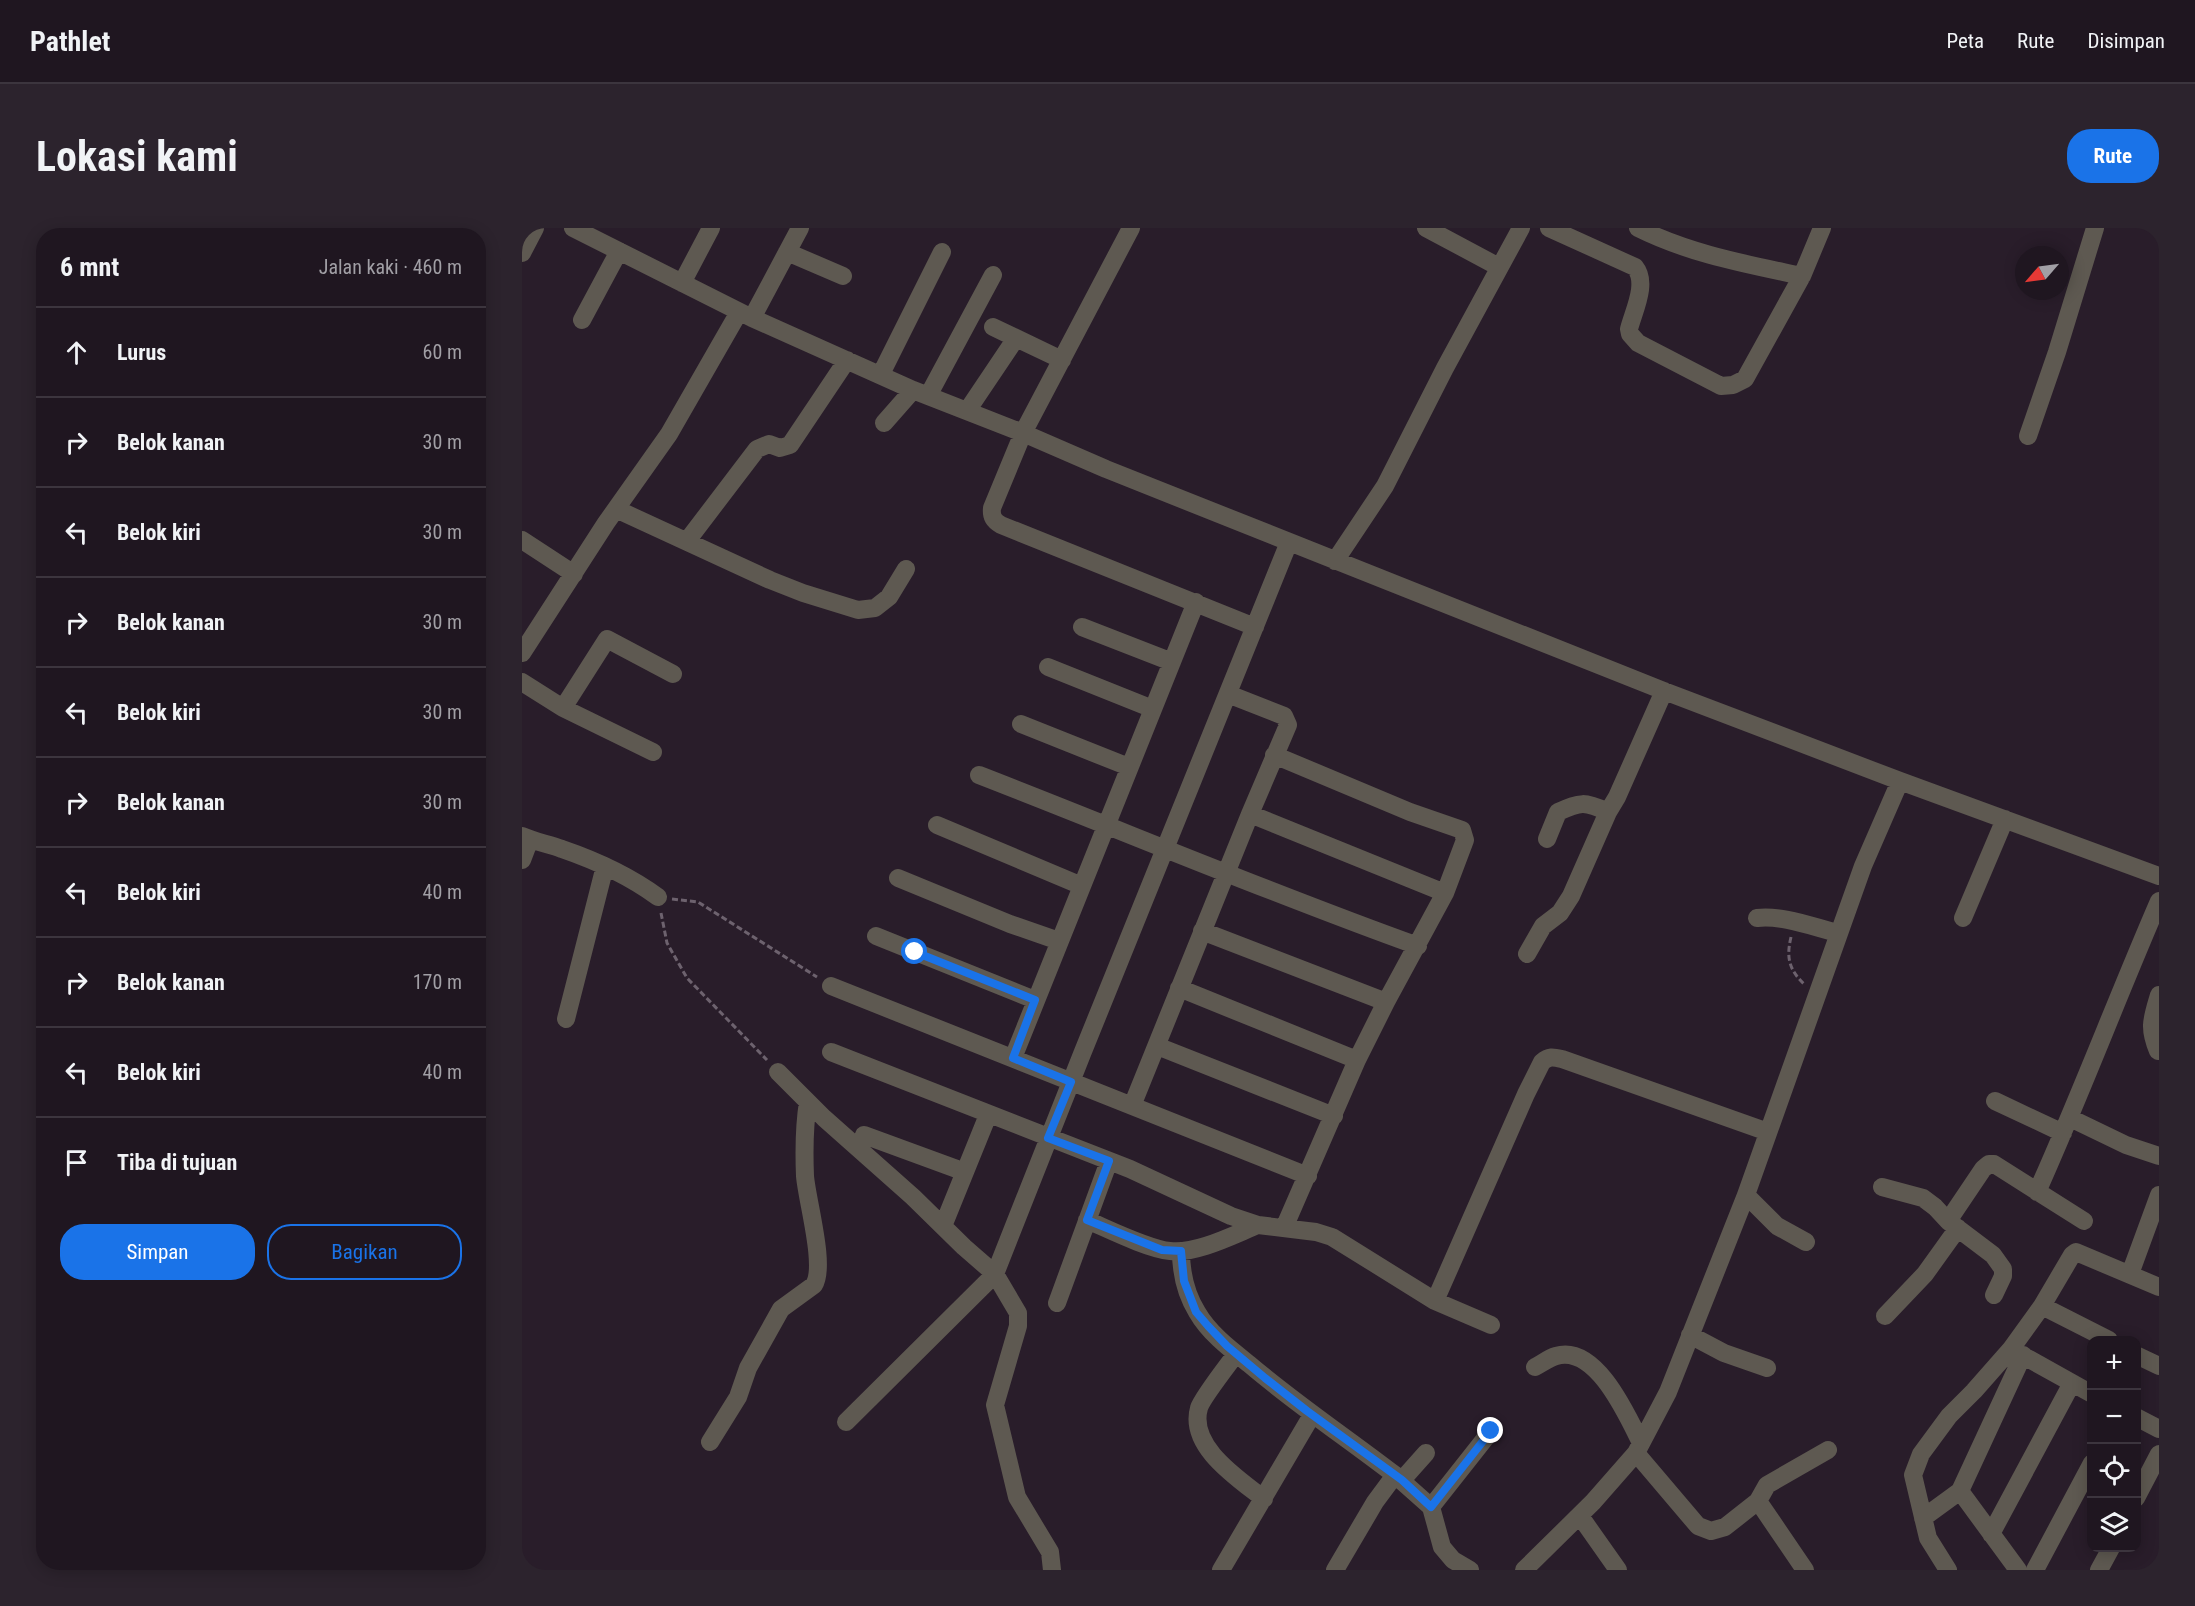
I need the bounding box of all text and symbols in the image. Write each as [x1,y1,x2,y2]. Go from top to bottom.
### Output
text: Pathlet [30,25,110,58]
text: Peta [1946,29,1984,53]
text: Rute [2017,29,2054,53]
text: Disimpan [2087,29,2165,53]
button: Rute [2067,129,2159,183]
text: Lokasi kami [36,132,238,181]
north arrow [2015,246,2069,300]
text: 6 mnt [60,252,119,282]
text: Jalan kaki · 460 m [319,255,462,279]
icon: ahead [60,336,93,369]
text: Lurus [117,340,166,365]
text: 60 m [423,340,462,364]
icon: right [60,426,93,459]
text: Belok kanan [117,430,225,455]
text: 30 m [423,430,462,454]
icon: left [60,516,93,549]
text: Belok kiri [117,520,201,545]
text: 30 m [423,520,462,544]
icon: right [60,606,93,639]
text: Belok kanan [117,610,225,635]
text: 30 m [423,610,462,634]
icon: left [60,696,93,729]
text: Belok kiri [117,700,201,725]
text: 30 m [423,700,462,724]
icon: right [60,786,93,819]
text: Belok kanan [117,790,225,815]
text: 30 m [423,790,462,814]
icon: left [60,876,93,909]
text: Belok kiri [117,880,201,905]
text: 40 m [423,880,462,904]
route start [901,938,927,964]
icon: right [60,966,93,999]
text: Belok kanan [117,970,225,995]
text: 170 m [413,970,462,994]
icon: left [60,1056,93,1089]
text: Belok kiri [117,1060,201,1085]
text: 40 m [423,1060,462,1084]
icon: arrive [60,1146,93,1179]
text: Tiba di tujuan [117,1150,237,1175]
button: Simpan [60,1224,255,1280]
button: Bagikan [267,1224,462,1280]
map controls [2087,1336,2141,1552]
button: + [2087,1336,2141,1390]
button: − [2087,1390,2141,1444]
route end [1477,1417,1503,1443]
button: locate [2087,1444,2141,1498]
button: layers [2087,1498,2141,1552]

